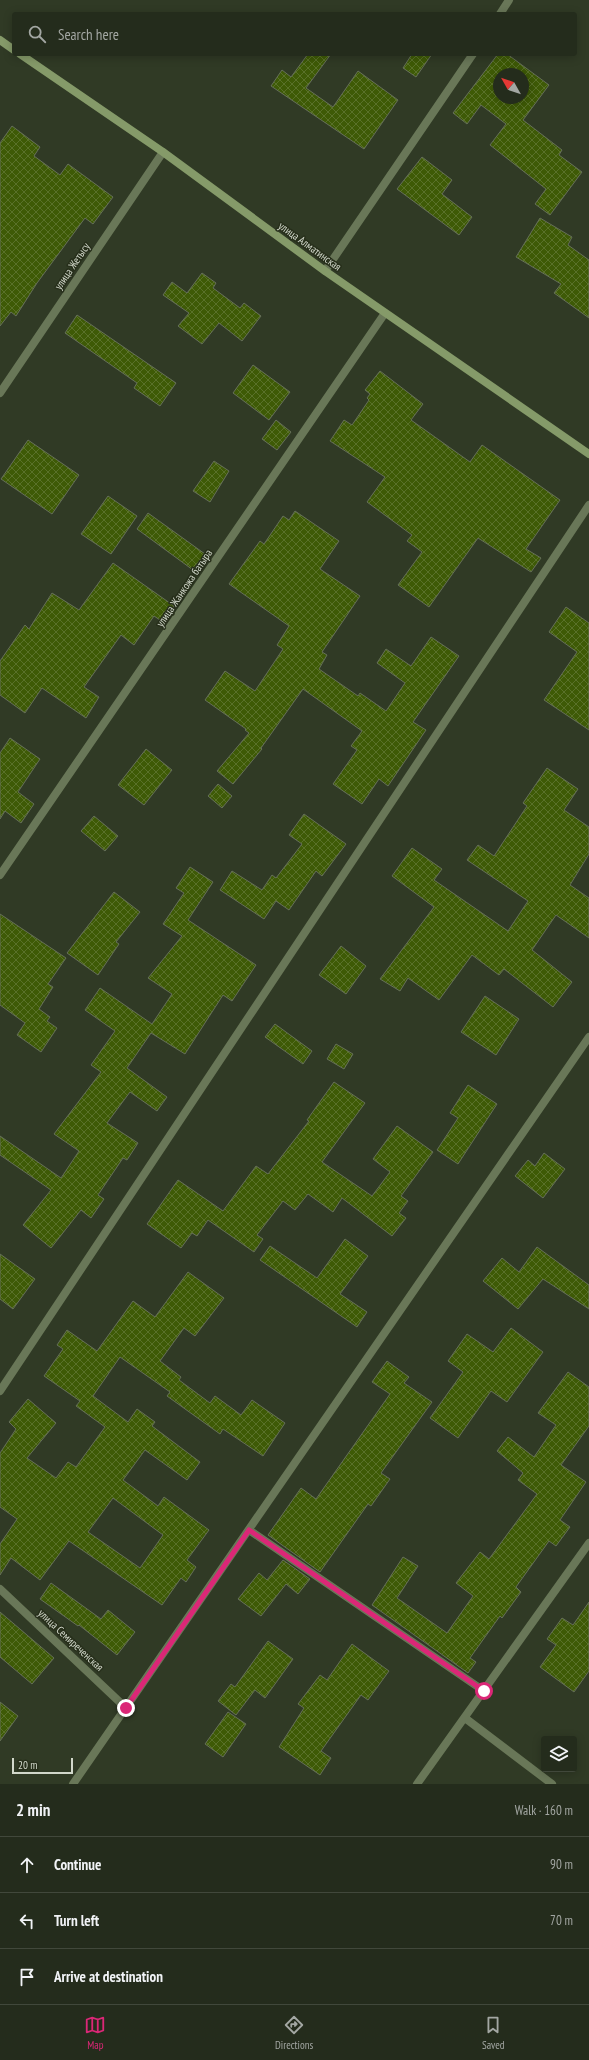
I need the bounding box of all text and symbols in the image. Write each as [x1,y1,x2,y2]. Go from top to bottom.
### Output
search box [12,12,577,56]
icon: search [26,23,48,45]
text: Search here [58,25,119,44]
north arrow [493,68,529,104]
street label: улица Алматинская [276,219,344,273]
street label: улица Жетысу [51,239,93,292]
street label: улица Жанкожа батыра [153,547,215,629]
street label: улица Семиреченская [35,1606,107,1674]
route start [475,1682,493,1700]
route end [117,1699,135,1717]
map controls [541,1736,577,1772]
button: layers [541,1736,577,1772]
scale bar [12,1756,73,1775]
text: 20 m [18,1758,37,1772]
text: 2 min [16,1799,50,1821]
text: Walk · 160 m [515,1802,573,1819]
icon: ahead [16,1854,38,1876]
text: Continue [54,1855,101,1874]
text: 90 m [550,1856,573,1873]
icon: left [16,1910,38,1932]
text: Turn left [54,1911,99,1930]
text: 70 m [550,1912,573,1929]
icon: arrive [16,1966,38,1988]
text: Arrive at destination [54,1967,163,1986]
tab: Map [84,2014,106,2052]
tab: Directions [275,2014,313,2052]
tab: Saved [482,2014,505,2052]

